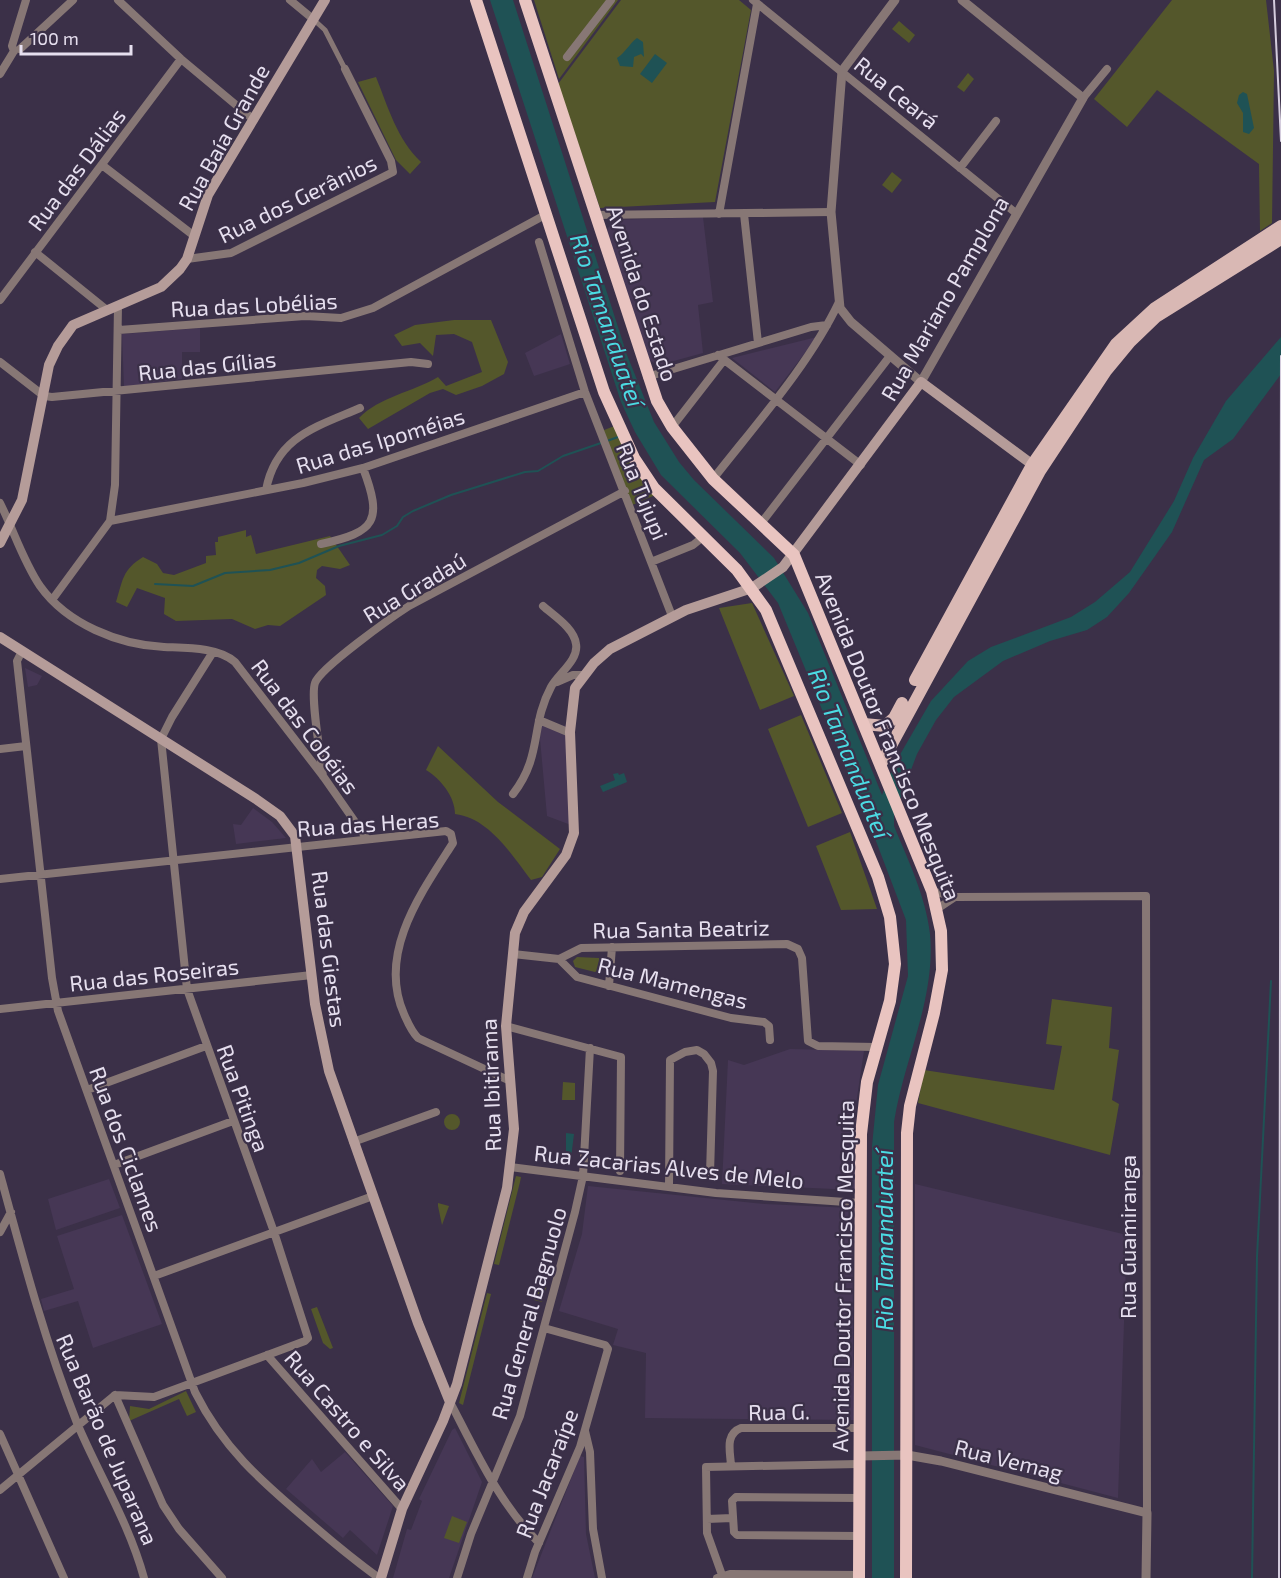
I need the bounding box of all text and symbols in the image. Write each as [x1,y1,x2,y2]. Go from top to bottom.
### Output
scale bar [21,18,130,56]
text: 100 m [30,27,79,49]
street label: Rua Ceará [850,50,944,134]
street label: Rua Baía Grande [172,59,274,215]
street label: Rua das Dálias [22,103,130,235]
street label: Rua dos Gerânios [214,148,380,248]
street label: Rua Mariano Pamplona [875,191,1013,405]
street label: Avenida do Estado [602,202,684,384]
water label: Rio Tamanduateí [565,229,652,413]
street label: Rua das Lobélias [170,287,338,321]
street label: Rua das Gílias [137,345,277,385]
street label: Rua das Ipoméias [293,402,467,478]
street label: Rua Tujupi [611,439,674,544]
street label: Rua Gradaú [358,546,470,628]
street label: Avenida Doutor Francisco Mesquita [811,568,967,904]
street label: Rua das Cobéias [247,653,365,799]
water label: Rio Tamanduateí [803,663,898,845]
street label: Rua das Heras [296,805,440,841]
street label: Rua das Giestas [307,869,353,1029]
street label: Rua Santa Beatriz [592,913,770,943]
street label: Rua Mamengas [595,951,751,1013]
street label: Rua das Roseiras [68,952,240,996]
street label: Rua Ibitirama [475,1018,505,1152]
street label: Rua Pitinga [213,1041,275,1155]
street label: Rua dos Ciclames [85,1063,169,1235]
street label: Avenida Doutor Francisco Mesquita [826,1100,858,1452]
street label: Rua Zacarias Alves de Melo [533,1139,805,1193]
water label: Rio Tamanduateí [869,1147,898,1331]
street label: Rua Guamiranga [1114,1155,1140,1319]
street label: Rua General Bagnuolo [485,1204,571,1422]
street label: Rua Barão de Juparana [52,1330,164,1548]
street label: Rua Castro e Silva [280,1345,416,1495]
street label: Rua G. [748,1397,810,1425]
street label: Rua Jacaraípe [509,1405,583,1541]
street label: Rua Vemag [952,1433,1066,1485]

